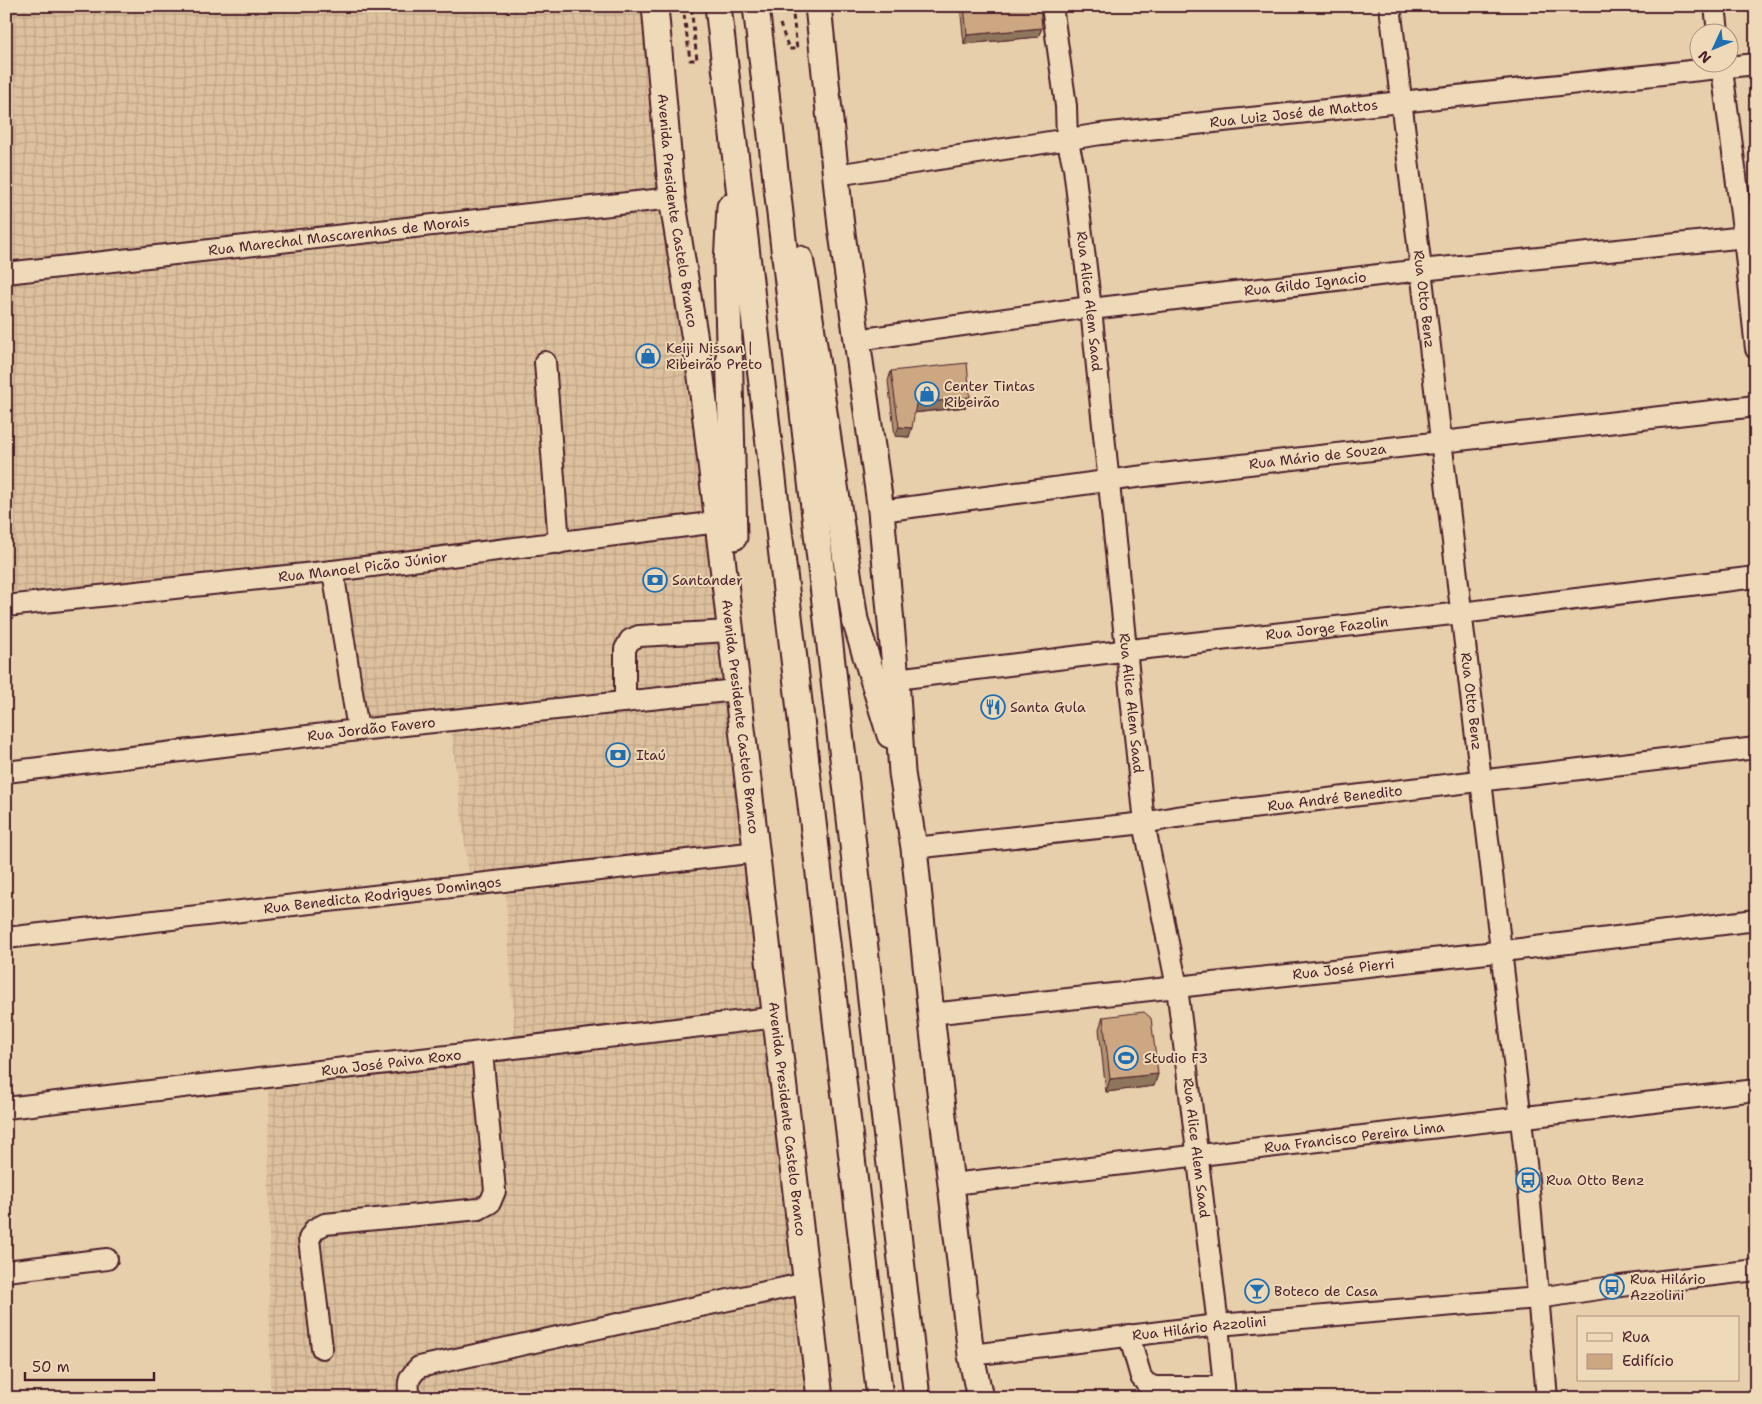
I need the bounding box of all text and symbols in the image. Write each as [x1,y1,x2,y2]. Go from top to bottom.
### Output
north arrow [1690,22,1740,72]
text: N [1694,47,1715,67]
street label: Avenida Presidente Castelo Branco [654,93,702,329]
street label: Rua Luiz José de Mattos [1209,95,1379,131]
street label: Rua Marechal Mascarenhas de Morais [207,212,471,259]
street label: Rua Alice Alem Saad [1073,230,1106,372]
street label: Rua Otto Benz [1410,249,1439,349]
street label: Rua Gildo Ignacio [1243,268,1367,300]
place label: Keiji Nissan | Ribeirão Preto [666,339,762,373]
shop icon: Keiji Nissan | Ribeirão Preto [635,343,661,369]
place label: Center Tintas Ribeirão [944,377,1035,411]
shop icon: Center Tintas Ribeirão [914,381,940,407]
street label: Rua Mário de Souza [1248,439,1387,473]
street label: Rua Manoel Picão Júnior [277,547,449,586]
bank icon: Santander [642,567,668,593]
place label: Santander [672,571,743,589]
street label: Avenida Presidente Castelo Branco [718,598,763,835]
street label: Rua Jorge Fazolin [1265,612,1390,644]
street label: Rua Alice Alem Saad [1115,632,1148,774]
street label: Rua Otto Benz [1457,651,1486,751]
restaurant icon: Santa Gula [980,694,1006,720]
place label: Santa Gula [1010,698,1086,716]
street label: Rua Jordão Favero [306,713,436,745]
bank icon: Itaú [605,742,631,768]
place label: Itaú [636,746,666,764]
street label: Rua André Benedito [1267,781,1403,815]
street label: Rua Benedicta Rodrigues Domingos [263,872,503,917]
street label: Rua José Pierri [1292,954,1396,983]
street label: Avenida Presidente Castelo Branco [765,1001,810,1237]
street label: Rua José Paiva Roxo [320,1045,462,1080]
sports icon: Studio F3 [1113,1045,1139,1071]
place label: Studio F3 [1144,1049,1208,1067]
street label: Rua Alice Alem Saad [1179,1077,1214,1219]
street label: Rua Francisco Pereira Lima [1263,1117,1446,1156]
bus stop icon: Rua Otto Benz [1515,1167,1541,1193]
place label: Rua Otto Benz [1546,1171,1644,1189]
place label: Rua Hilário Azzolini [1630,1270,1706,1304]
bus stop icon: Rua Hilário Azzolini [1599,1274,1625,1300]
bar icon: Boteco de Casa [1244,1278,1270,1304]
place label: Boteco de Casa [1274,1282,1378,1300]
street label: Rua Hilário Azzolini [1131,1312,1267,1344]
legend [1577,1316,1740,1382]
text: Rua [1622,1327,1651,1347]
scale bar [25,1349,154,1381]
text: Edifício [1622,1351,1674,1371]
text: 50 m [32,1357,70,1377]

